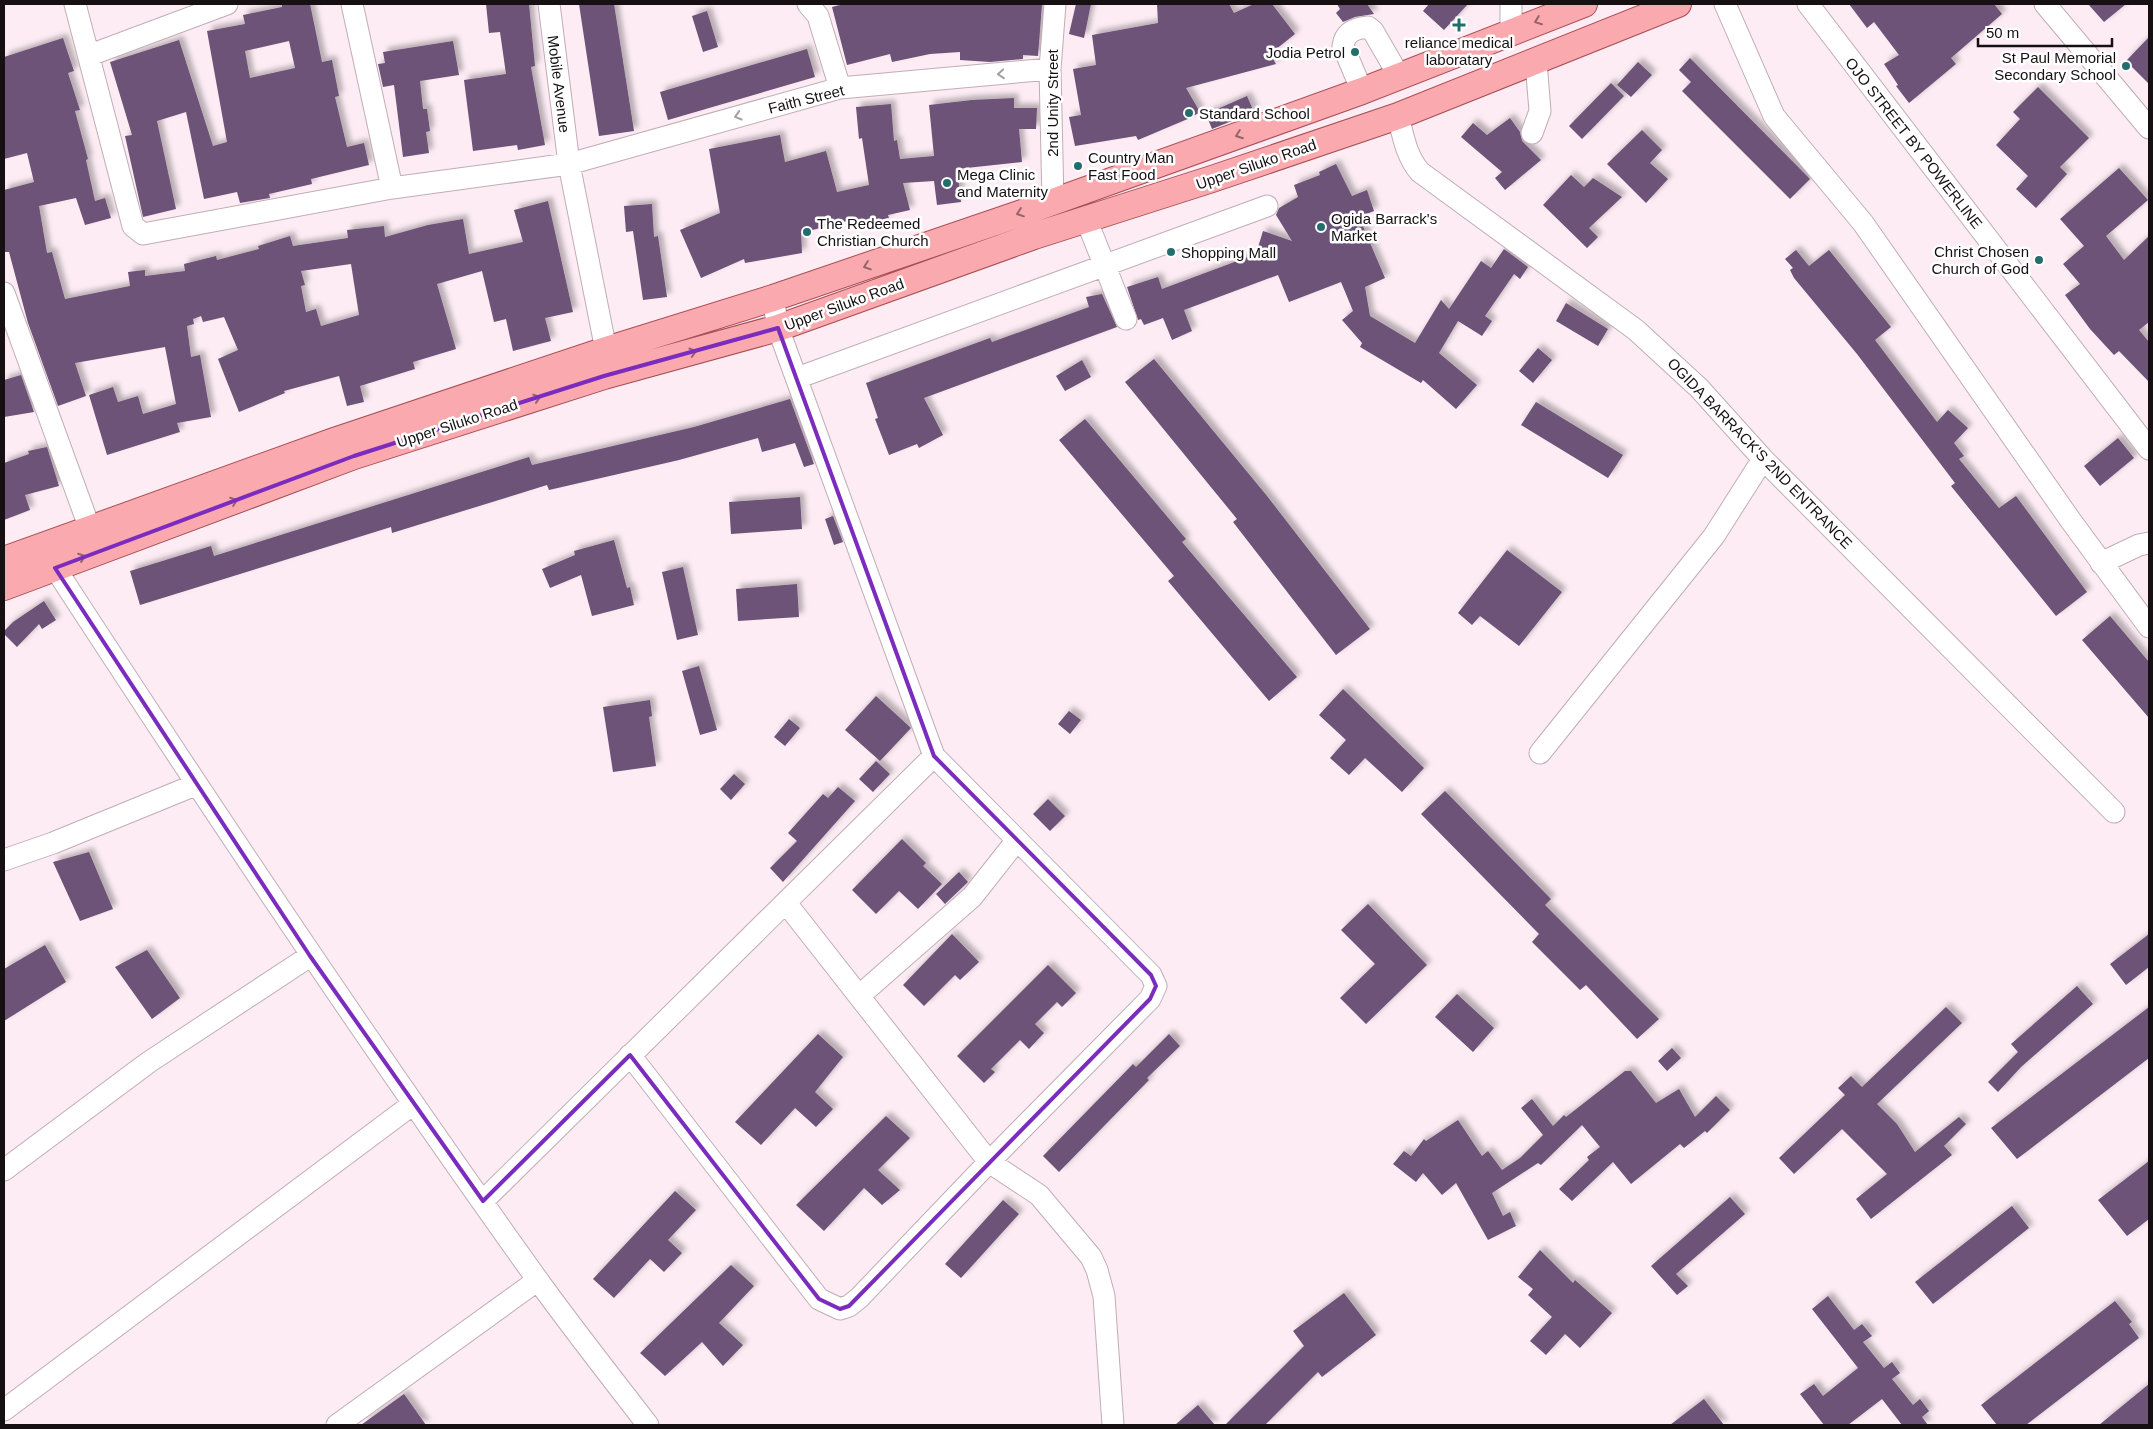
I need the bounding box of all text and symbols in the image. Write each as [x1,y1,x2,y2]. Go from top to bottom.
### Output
one-way arrow [1535,15,1543,25]
scale bar [1978,15,2112,47]
marker: reliance medical laboratary [1453,19,1465,31]
text: 50 m [1986,24,2019,41]
street label: Mobile Avenue [545,34,573,134]
place label: reliance medical laboratary [1405,34,1513,68]
place label: Jodia Petrol [1266,44,1345,61]
marker: Jodia Petrol [1349,46,1361,58]
street label: 2nd Unity Street [1044,48,1061,157]
place label: St Paul Memorial Secondary School [1994,49,2116,83]
street label: OJO STREET BY POWERLINE [1842,54,1986,232]
marker: St Paul Memorial Secondary School [2120,60,2132,72]
one-way arrow [997,68,1005,79]
street label: Faith Street [766,81,846,117]
place label: Standard School [1199,105,1310,122]
marker: Standard School [1183,107,1195,119]
one-way arrow [735,111,743,121]
one-way arrow [1236,129,1244,139]
street label: Upper Siluko Road [1194,135,1318,193]
place label: Country Man Fast Food [1088,149,1174,183]
marker: Country Man Fast Food [1072,160,1084,172]
place label: Mega Clinic and Maternity [957,166,1048,200]
marker: Mega Clinic and Maternity [941,177,953,189]
one-way arrow [1017,208,1025,218]
place label: Ogida Barrack's Market [1331,210,1437,244]
place label: The Redeemed Christian Church [817,215,929,249]
marker: Ogida Barrack's Market [1315,221,1327,233]
marker: The Redeemed Christian Church [801,226,813,238]
place label: Christ Chosen Church of God [1931,243,2029,277]
place label: Shopping Mall [1181,244,1276,261]
marker: Shopping Mall [1165,246,1177,258]
marker: Christ Chosen Church of God [2033,254,2045,266]
one-way arrow [863,260,871,270]
street label: Upper Siluko Road [782,274,906,334]
one-way arrow [689,347,697,357]
street label: OGIDA BARRACK'S 2ND ENTRANCE [1664,354,1856,552]
one-way arrow [533,393,541,403]
street label: Upper Siluko Road [395,395,519,451]
one-way arrow [230,497,238,507]
one-way arrow [77,553,86,563]

